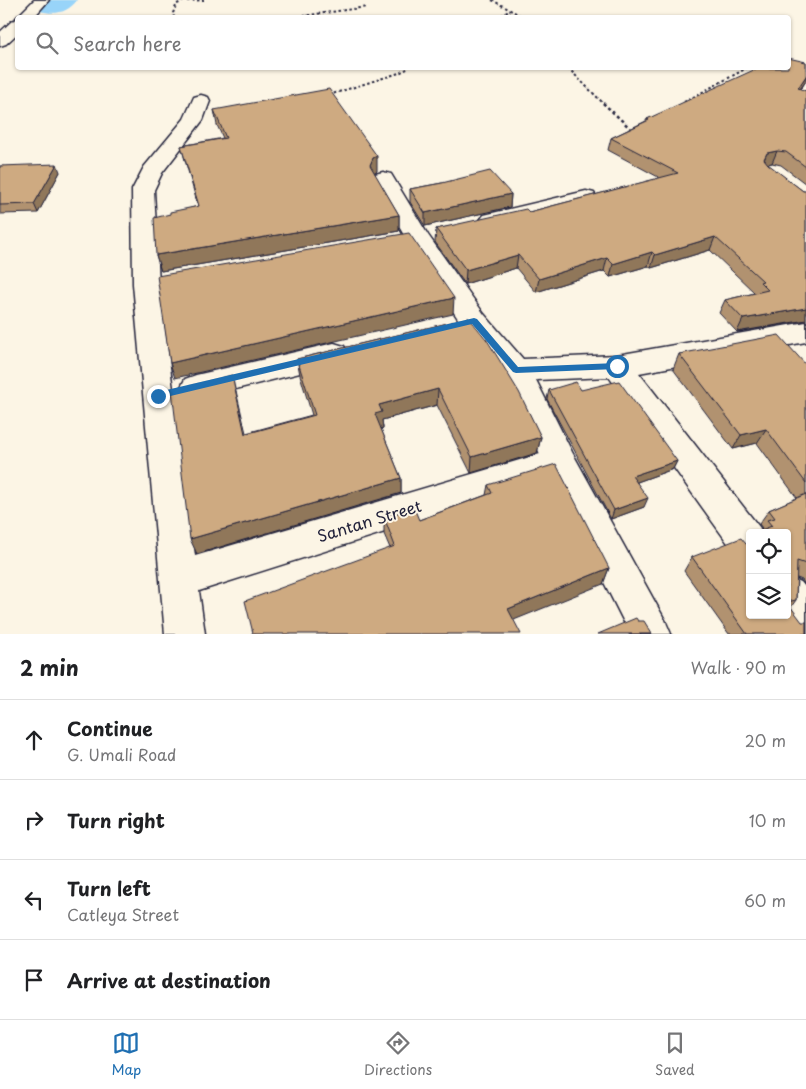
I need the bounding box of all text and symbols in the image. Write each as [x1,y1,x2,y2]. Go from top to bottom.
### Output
search box [15,15,791,70]
icon: search [33,29,61,57]
text: Search here [73,29,182,57]
route start [606,355,629,378]
route end [147,385,170,408]
street label: Santan Street [314,493,424,547]
map controls [746,529,791,619]
button: locate [746,529,791,574]
button: layers [746,574,791,619]
text: 2 min [20,651,79,683]
text: Walk · 90 m [691,655,786,679]
text: Continue [67,714,153,742]
icon: ahead [20,726,48,754]
text: 20 m [745,728,786,752]
text: G. Umali Road [67,742,176,766]
icon: right [20,806,48,834]
text: Turn right [67,806,165,834]
text: 10 m [749,808,786,832]
text: Turn left [67,874,151,902]
icon: left [20,886,48,914]
text: 60 m [744,888,786,912]
text: Catleya Street [67,902,179,926]
icon: arrive [20,966,48,994]
text: Arrive at destination [67,966,271,994]
tab: Map [111,1029,141,1080]
tab: Directions [364,1029,432,1080]
tab: Saved [655,1029,695,1080]

